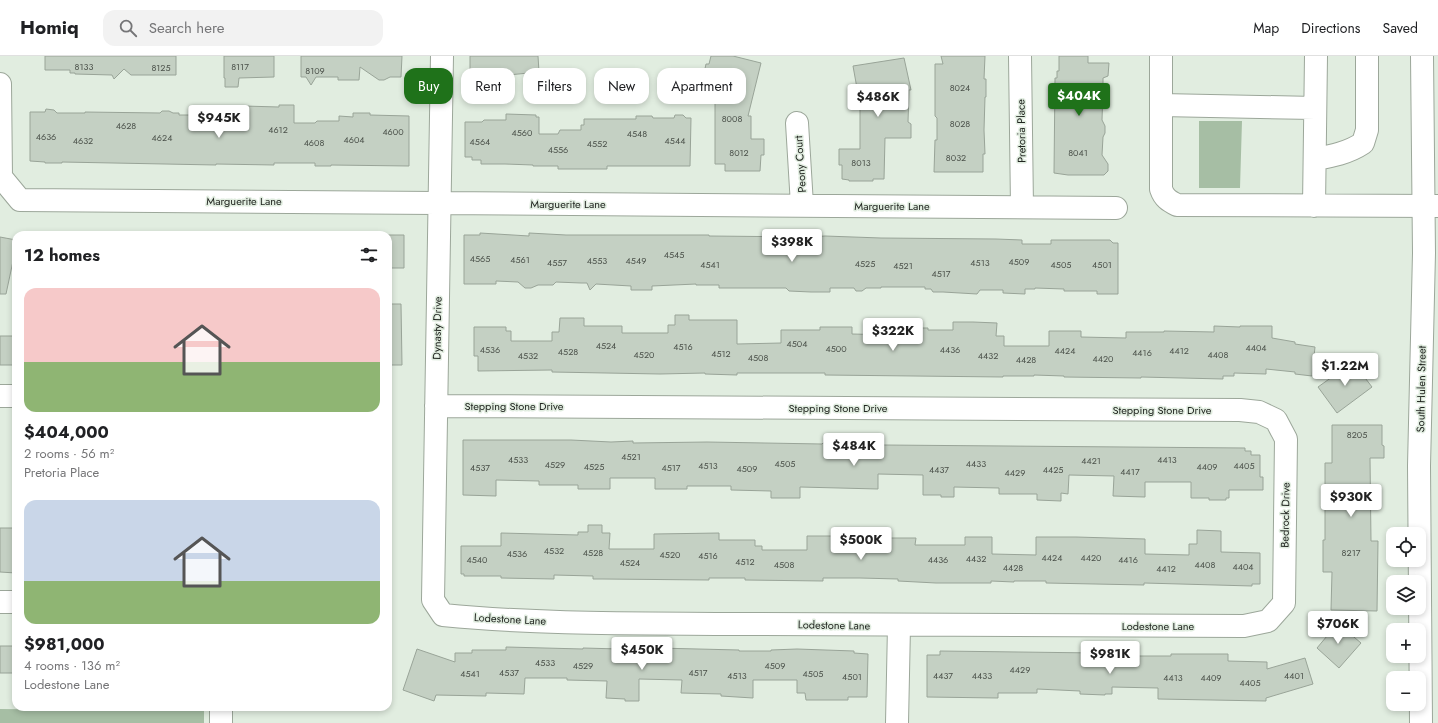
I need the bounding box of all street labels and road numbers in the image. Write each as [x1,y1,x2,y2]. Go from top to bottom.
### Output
street label: Pretoria Place [1012,99,1030,163]
street label: Peony Court [790,135,810,193]
street label: Marguerite Lane [206,193,282,209]
street label: Marguerite Lane [530,196,606,212]
street label: Marguerite Lane [854,198,930,214]
street label: Dynasty Drive [428,296,446,360]
street label: South Hulen Street [1412,345,1430,432]
street label: Stepping Stone Drive [465,398,564,414]
street label: Stepping Stone Drive [789,400,888,416]
street label: Stepping Stone Drive [1113,402,1212,418]
street label: Bedrock Drive [1276,482,1294,548]
street label: Lodestone Lane [473,609,547,629]
street label: Lodestone Lane [798,616,871,634]
street label: Lodestone Lane [1122,618,1195,634]

